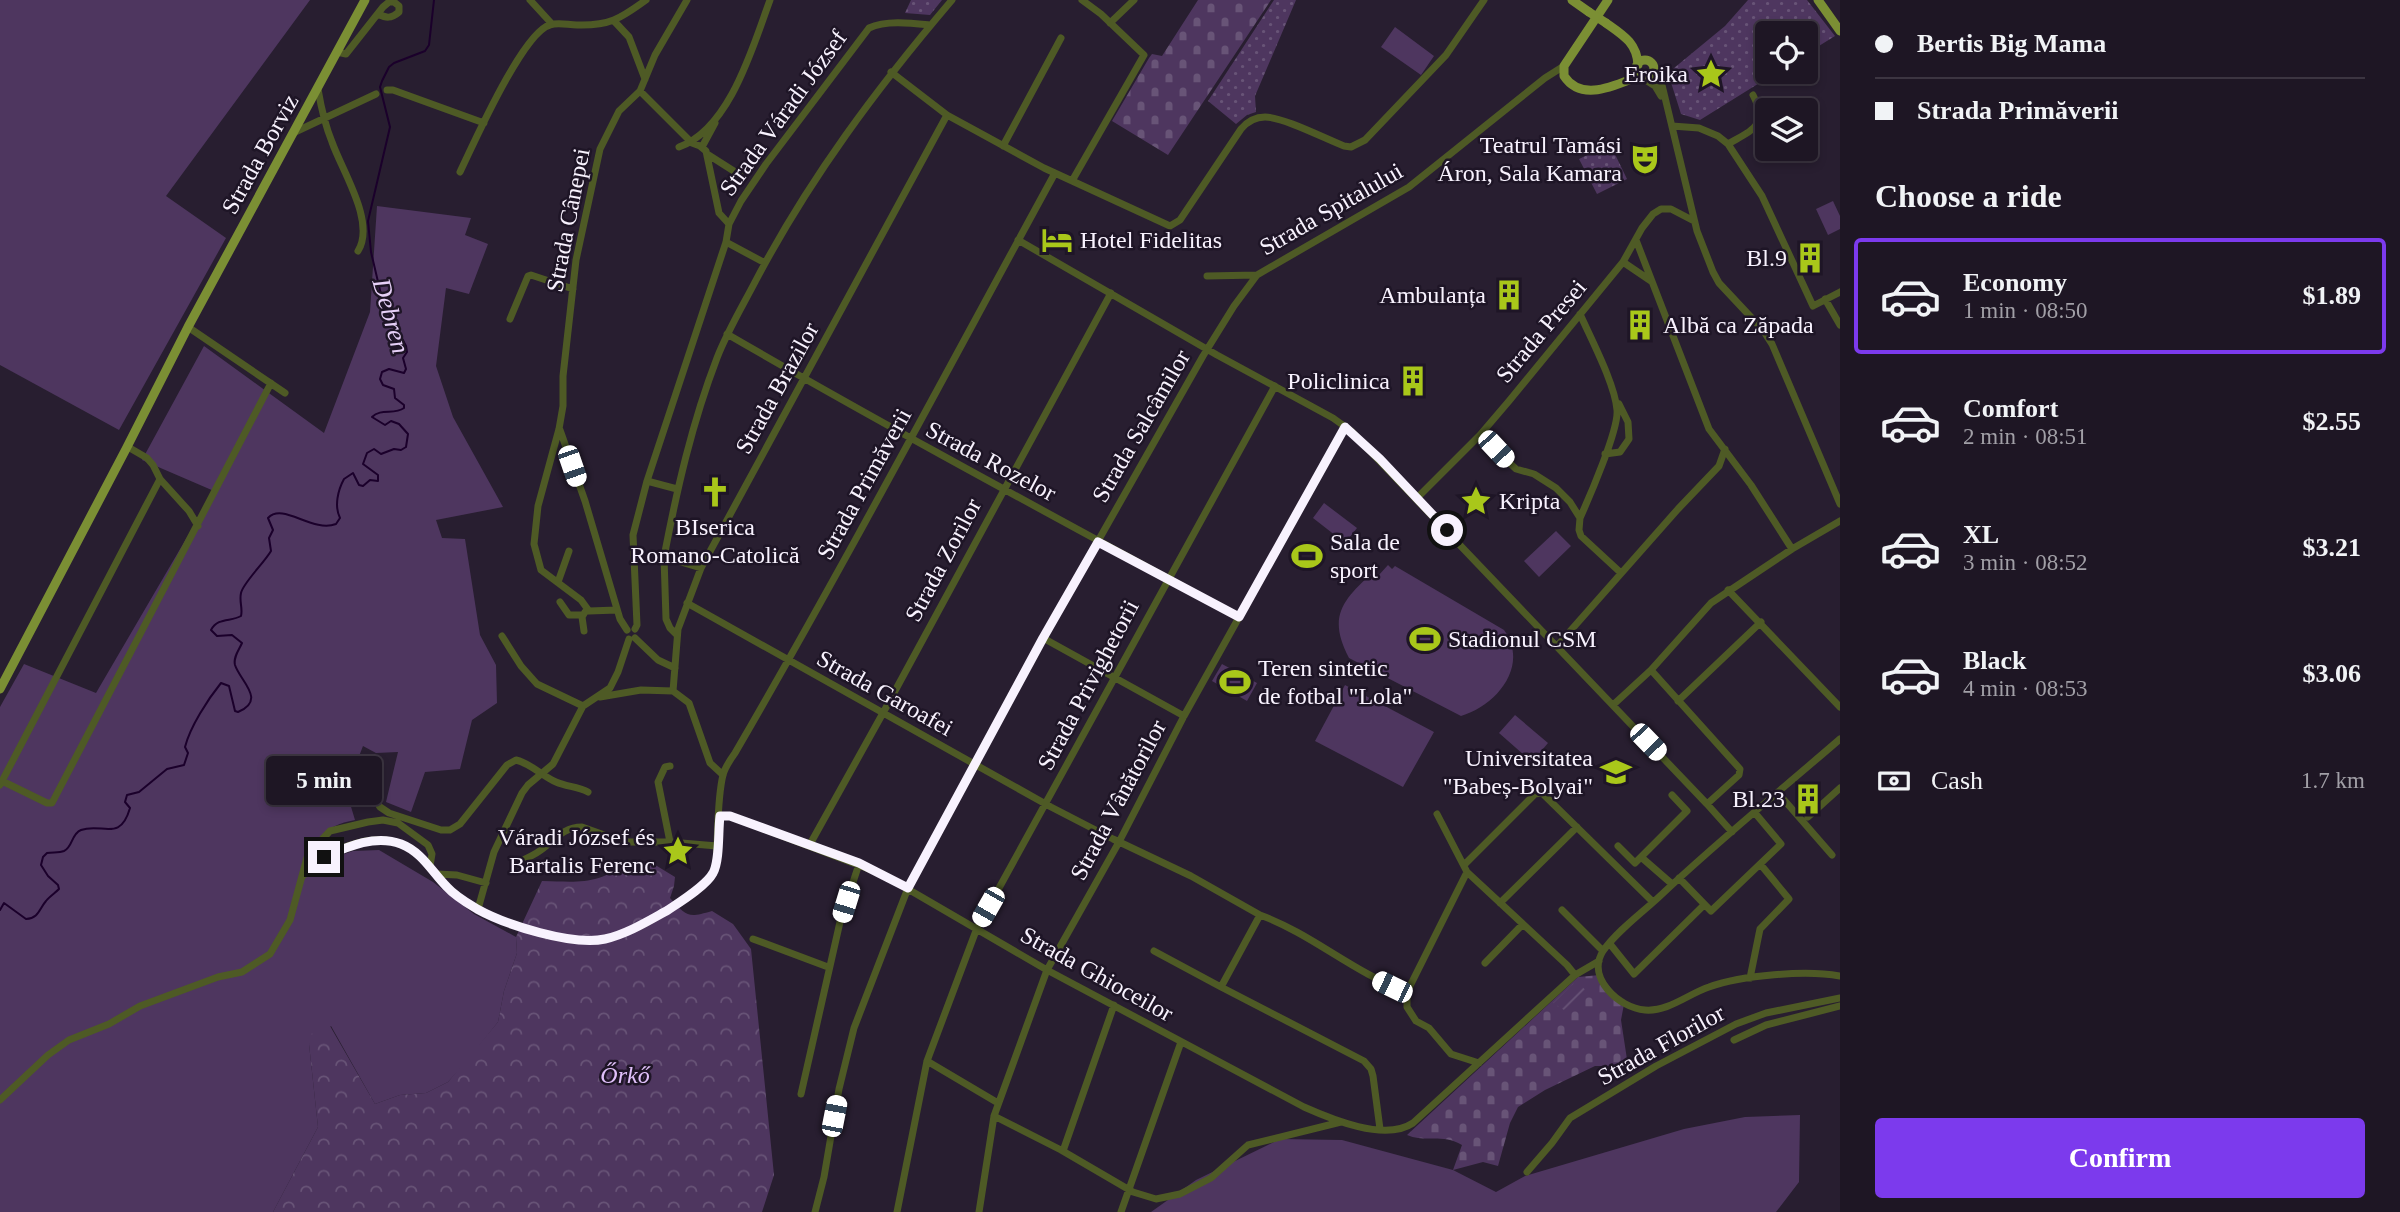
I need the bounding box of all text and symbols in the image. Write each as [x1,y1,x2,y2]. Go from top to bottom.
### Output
map controls [1755,21,1818,161]
button: locate [1755,21,1818,84]
street label: Strada Váradi József [714,25,852,201]
text: Bertis Big Mama [1917,29,2106,58]
place icon: Eroika [1694,57,1728,91]
place label: Eroika [1624,61,1688,87]
street label: Strada Borviz [216,90,304,218]
text: Strada Primăverii [1917,96,2118,125]
button: layers [1755,98,1818,161]
place label: Teatrul Tamási Áron, Sala Kamara [1437,132,1622,186]
theatre icon: Teatrul Tamási Áron, Sala Kamara [1628,142,1662,176]
street label: Strada Cânepei [541,146,595,294]
street label: Strada Spitalului [1255,157,1407,260]
text: Choose a ride [1875,178,2062,214]
hotel icon: Hotel Fidelitas [1040,223,1074,257]
place label: Hotel Fidelitas [1080,227,1222,253]
building icon: Bl.9 [1793,241,1827,275]
place label: Bl.9 [1746,245,1787,271]
icon: car [1879,265,1942,328]
text: Economy [1963,268,2067,297]
water label: Debren [366,274,416,357]
street label: Strada Presei [1491,274,1592,388]
building icon: Ambulanța [1492,278,1526,312]
text: $1.89 [2303,281,2361,310]
place label: Ambulanța [1379,282,1486,308]
text: 1 min · 08:50 [1963,298,2088,323]
building icon: Albă ca Zăpada [1623,308,1657,342]
place label: Albă ca Zăpada [1663,312,1814,338]
street label: Strada Brazilor [730,318,824,458]
street label: Strada Salcâmilor [1087,345,1195,507]
building icon: Policlinica [1396,364,1430,398]
place label: Policlinica [1287,368,1390,394]
icon: car [1879,391,1942,454]
text: Comfort [1963,394,2058,423]
street label: Strada Primăverii [812,404,916,564]
text: $2.55 [2303,407,2361,436]
street label: Strada Rozelor [922,416,1060,506]
text: 2 min · 08:51 [1963,424,2088,449]
car [1474,426,1519,472]
car [556,443,589,489]
church icon: BIserica Romano-Catolică [698,475,732,509]
place icon: Kripta [1459,484,1493,518]
place label: Kripta [1499,488,1561,514]
street label: Strada Zorilor [900,494,986,626]
place label: BIserica Romano-Catolică [630,514,800,568]
route start [1431,514,1463,546]
icon: car [1879,517,1942,580]
text: XL [1963,520,1999,549]
place label: Sala de sport [1330,529,1400,583]
text: $3.21 [2303,533,2361,562]
sports icon: Sala de sport [1290,539,1324,573]
text: 3 min · 08:52 [1963,550,2088,575]
street label: Strada Privighetorii [1032,595,1144,774]
sports icon: Stadionul CSM [1408,622,1442,656]
place label: Stadionul CSM [1448,626,1597,652]
icon: car [1879,643,1942,706]
street label: Strada Garoafei [813,645,958,741]
text: Black [1963,646,2027,675]
place label: Teren sintetic de fotbal "Lola" [1258,655,1412,709]
text: $3.06 [2303,659,2361,688]
sports icon: Teren sintetic de fotbal "Lola" [1218,665,1252,699]
text: 4 min · 08:53 [1963,676,2088,701]
street label: Strada Vânătorilor [1065,716,1171,884]
car [1626,720,1671,764]
place label: Universitatea "Babeș-Bolyai" [1443,745,1593,799]
school or university icon: Universitatea "Babeș-Bolyai" [1599,755,1633,789]
callout: 5 min [266,756,382,804]
icon: cash [1875,762,1913,800]
text: Cash [1931,766,1983,795]
text: 5 min [296,768,352,793]
text: 1.7 km [2301,768,2365,793]
building icon: Bl.23 [1791,782,1825,816]
place label: Bl.23 [1732,786,1785,812]
place label: Váradi József és Bartalis Ferenc [498,824,655,878]
place icon: Váradi József és Bartalis Ferenc [661,834,695,868]
route end [308,841,340,873]
car [830,879,863,925]
car [969,884,1008,930]
street label: Strada Ghioceilor [1016,921,1178,1027]
car [1369,968,1416,1006]
street label: Strada Florilor [1593,1000,1729,1090]
park label: Őrkő [600,1062,651,1088]
car [820,1093,849,1139]
button: Confirm [1875,1118,2365,1198]

